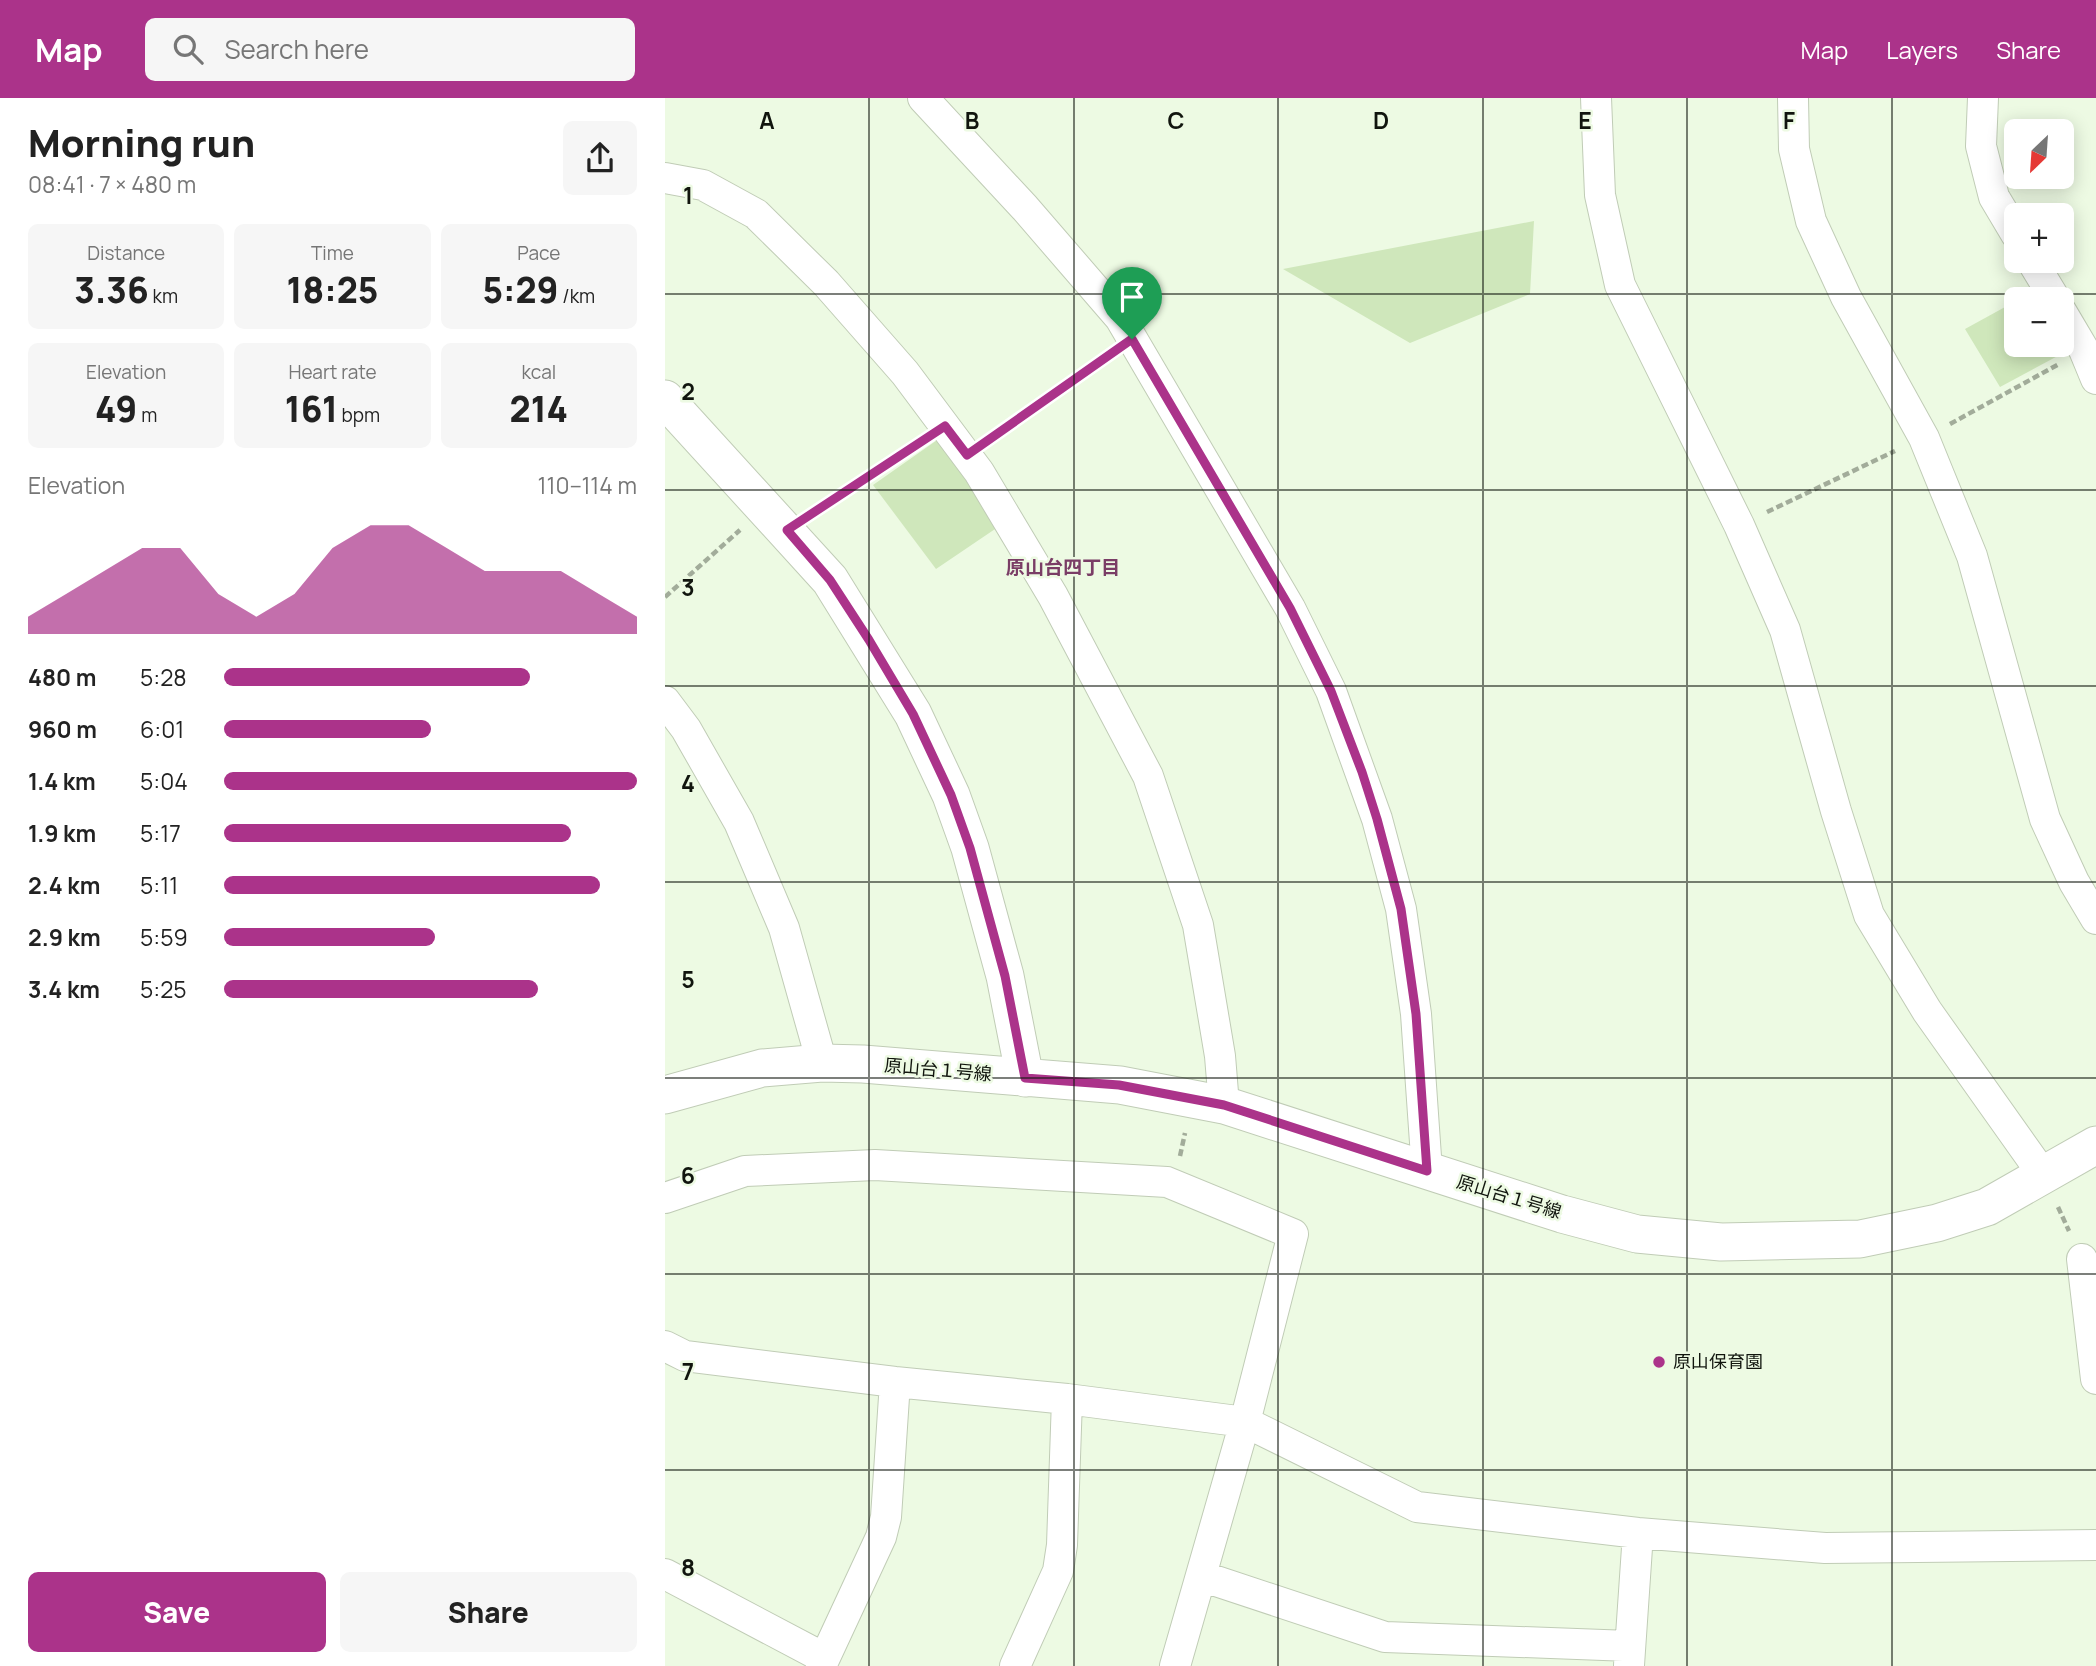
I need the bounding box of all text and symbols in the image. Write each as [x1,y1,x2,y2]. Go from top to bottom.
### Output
search box [145,18,635,81]
text: Map [35,27,103,72]
icon: search [169,30,207,68]
text: Search here [225,31,369,67]
text: Map [1801,33,1848,66]
text: Layers [1886,33,1958,66]
text: Share [1996,33,2061,66]
text: A [759,104,775,136]
text: B [965,104,979,136]
text: C [1168,104,1185,136]
text: D [1373,104,1389,136]
text: E [1578,104,1592,136]
text: F [1783,104,1795,136]
text: Morning run [28,116,255,168]
north arrow [2004,119,2074,189]
map controls [2004,119,2074,357]
button: share [563,121,637,195]
text: 08:41 · 7 × 480 m [28,168,196,200]
text: 1 [683,179,693,211]
button: + [2004,203,2074,273]
text: Distance [87,240,165,266]
text: Time [311,240,354,266]
text: Pace [517,240,560,266]
text: 3.36 [74,266,149,314]
text: 18:25 [287,266,378,314]
text: 5:29 [482,266,558,314]
pin [1102,267,1162,339]
icon: arrive [1113,278,1151,316]
text: km [149,283,178,309]
text: /km [558,283,595,309]
button: − [2004,287,2074,357]
text: Elevation [86,359,166,385]
text: Heart rate [288,359,377,385]
text: kcal [521,359,556,385]
text: 2 [681,375,695,407]
text: 49 [95,385,137,433]
text: 161 [285,385,338,433]
text: 214 [510,385,568,433]
text: m [137,402,157,428]
text: bpm [338,402,380,428]
text: Elevation [28,469,125,501]
text: 110–114 m [537,469,637,501]
district label: 原山台四丁目 [1006,554,1120,580]
text: 3 [681,571,695,603]
text: 480 m [28,661,97,693]
text: 5:28 [140,661,187,693]
text: 960 m [28,713,97,745]
text: 6:01 [140,713,184,745]
text: 1.4 km [28,765,96,797]
text: 5:04 [140,765,188,797]
text: 4 [681,767,695,799]
text: 1.9 km [28,817,96,849]
text: 5:17 [140,817,181,849]
text: 2.4 km [28,869,100,901]
text: 5:11 [140,869,178,901]
text: 2.9 km [28,921,101,953]
text: 5:59 [140,921,188,953]
text: 5 [681,963,695,995]
text: 3.4 km [28,973,100,1005]
text: 5:25 [140,973,187,1005]
street label: 原山台１号線 [883,1052,993,1086]
text: 6 [681,1159,695,1191]
street label: 原山台１号線 [1454,1169,1564,1223]
place label: 原山保育園 [1673,1349,1763,1373]
marker: 原山保育園 [1651,1354,1667,1370]
text: 7 [682,1355,694,1387]
text: 8 [681,1551,695,1583]
button: Save [28,1572,326,1652]
button: Share [340,1572,637,1652]

